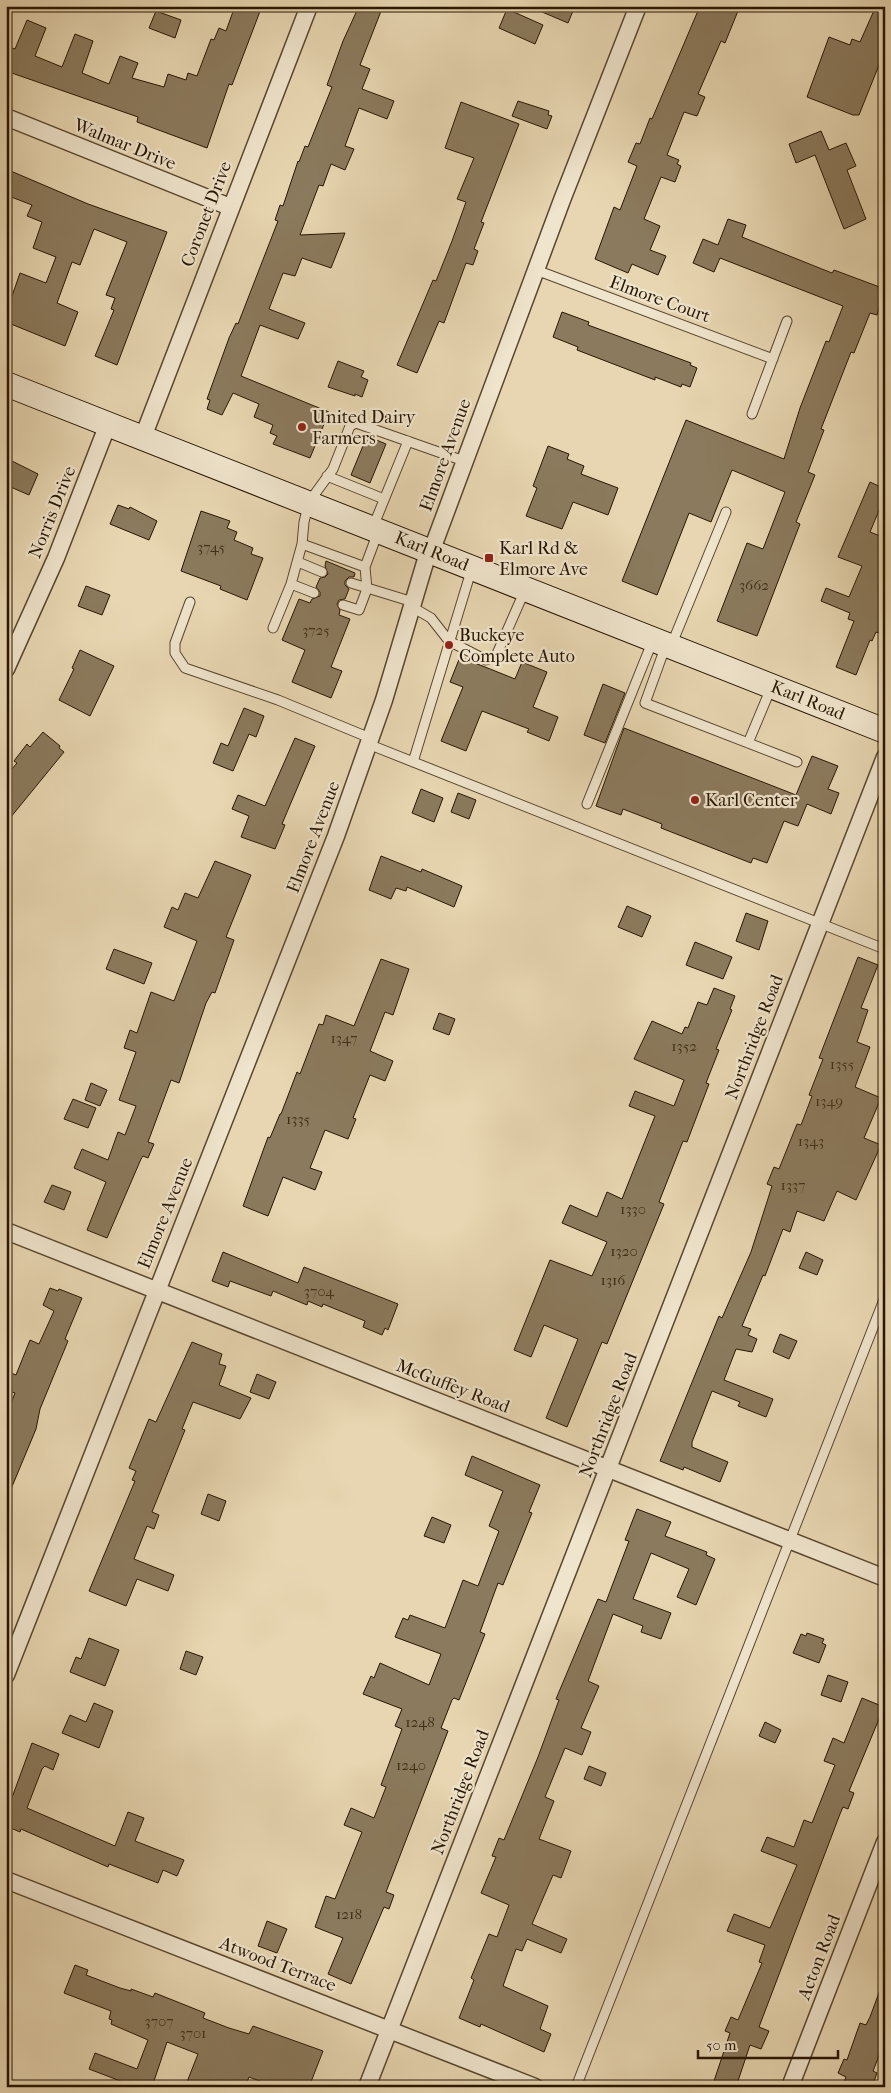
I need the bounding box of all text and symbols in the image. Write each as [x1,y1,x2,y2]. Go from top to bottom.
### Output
street label: Walmar Drive [70,114,179,175]
street label: Coronet Drive [177,158,236,270]
street label: Elmore Court [607,272,714,328]
street label: Elmore Avenue [415,396,476,514]
place label: United Dairy Farmers [312,407,417,449]
marker: United Dairy Farmers [296,421,308,433]
street label: Norris Drive [24,463,80,561]
street label: Karl Road [392,527,472,576]
house number: 3745 [197,538,225,556]
place label: Karl Rd & Elmore Ave [499,538,588,580]
marker: Karl Rd & Elmore Ave [483,552,495,564]
house number: 3662 [739,576,769,594]
house number: 3725 [302,621,330,639]
place label: Buckeye Complete Auto [459,625,575,667]
marker: Buckeye Complete Auto [443,639,455,651]
street label: Karl Road [768,676,848,725]
street label: Elmore Avenue [282,778,344,896]
place label: Karl Center [705,790,798,811]
marker: Karl Center [689,794,701,806]
street label: Northridge Road [721,972,788,1102]
house number: 1347 [330,1029,358,1047]
house number: 1352 [671,1037,697,1055]
house number: 1355 [830,1055,854,1073]
house number: 1349 [815,1092,843,1110]
house number: 1335 [286,1110,310,1128]
house number: 1343 [798,1132,824,1150]
street label: Elmore Avenue [134,1154,197,1272]
house number: 1337 [781,1176,805,1194]
house number: 1330 [620,1200,646,1218]
house number: 1320 [610,1242,638,1260]
house number: 1316 [601,1271,626,1289]
house number: 3704 [304,1282,335,1300]
street label: Northridge Road [575,1350,642,1480]
street label: McGuffey Road [393,1355,513,1418]
house number: 1248 [405,1713,435,1731]
street label: Northridge Road [427,1727,494,1857]
house number: 1240 [396,1756,426,1774]
house number: 1218 [336,1905,362,1923]
street label: Acton Road [793,1911,845,2004]
street label: Atwood Terrace [216,1932,339,1996]
house number: 3707 [145,2012,173,2030]
house number: 3701 [180,2024,206,2042]
scale bar [698,2028,838,2060]
text: 50 m [706,2036,737,2054]

